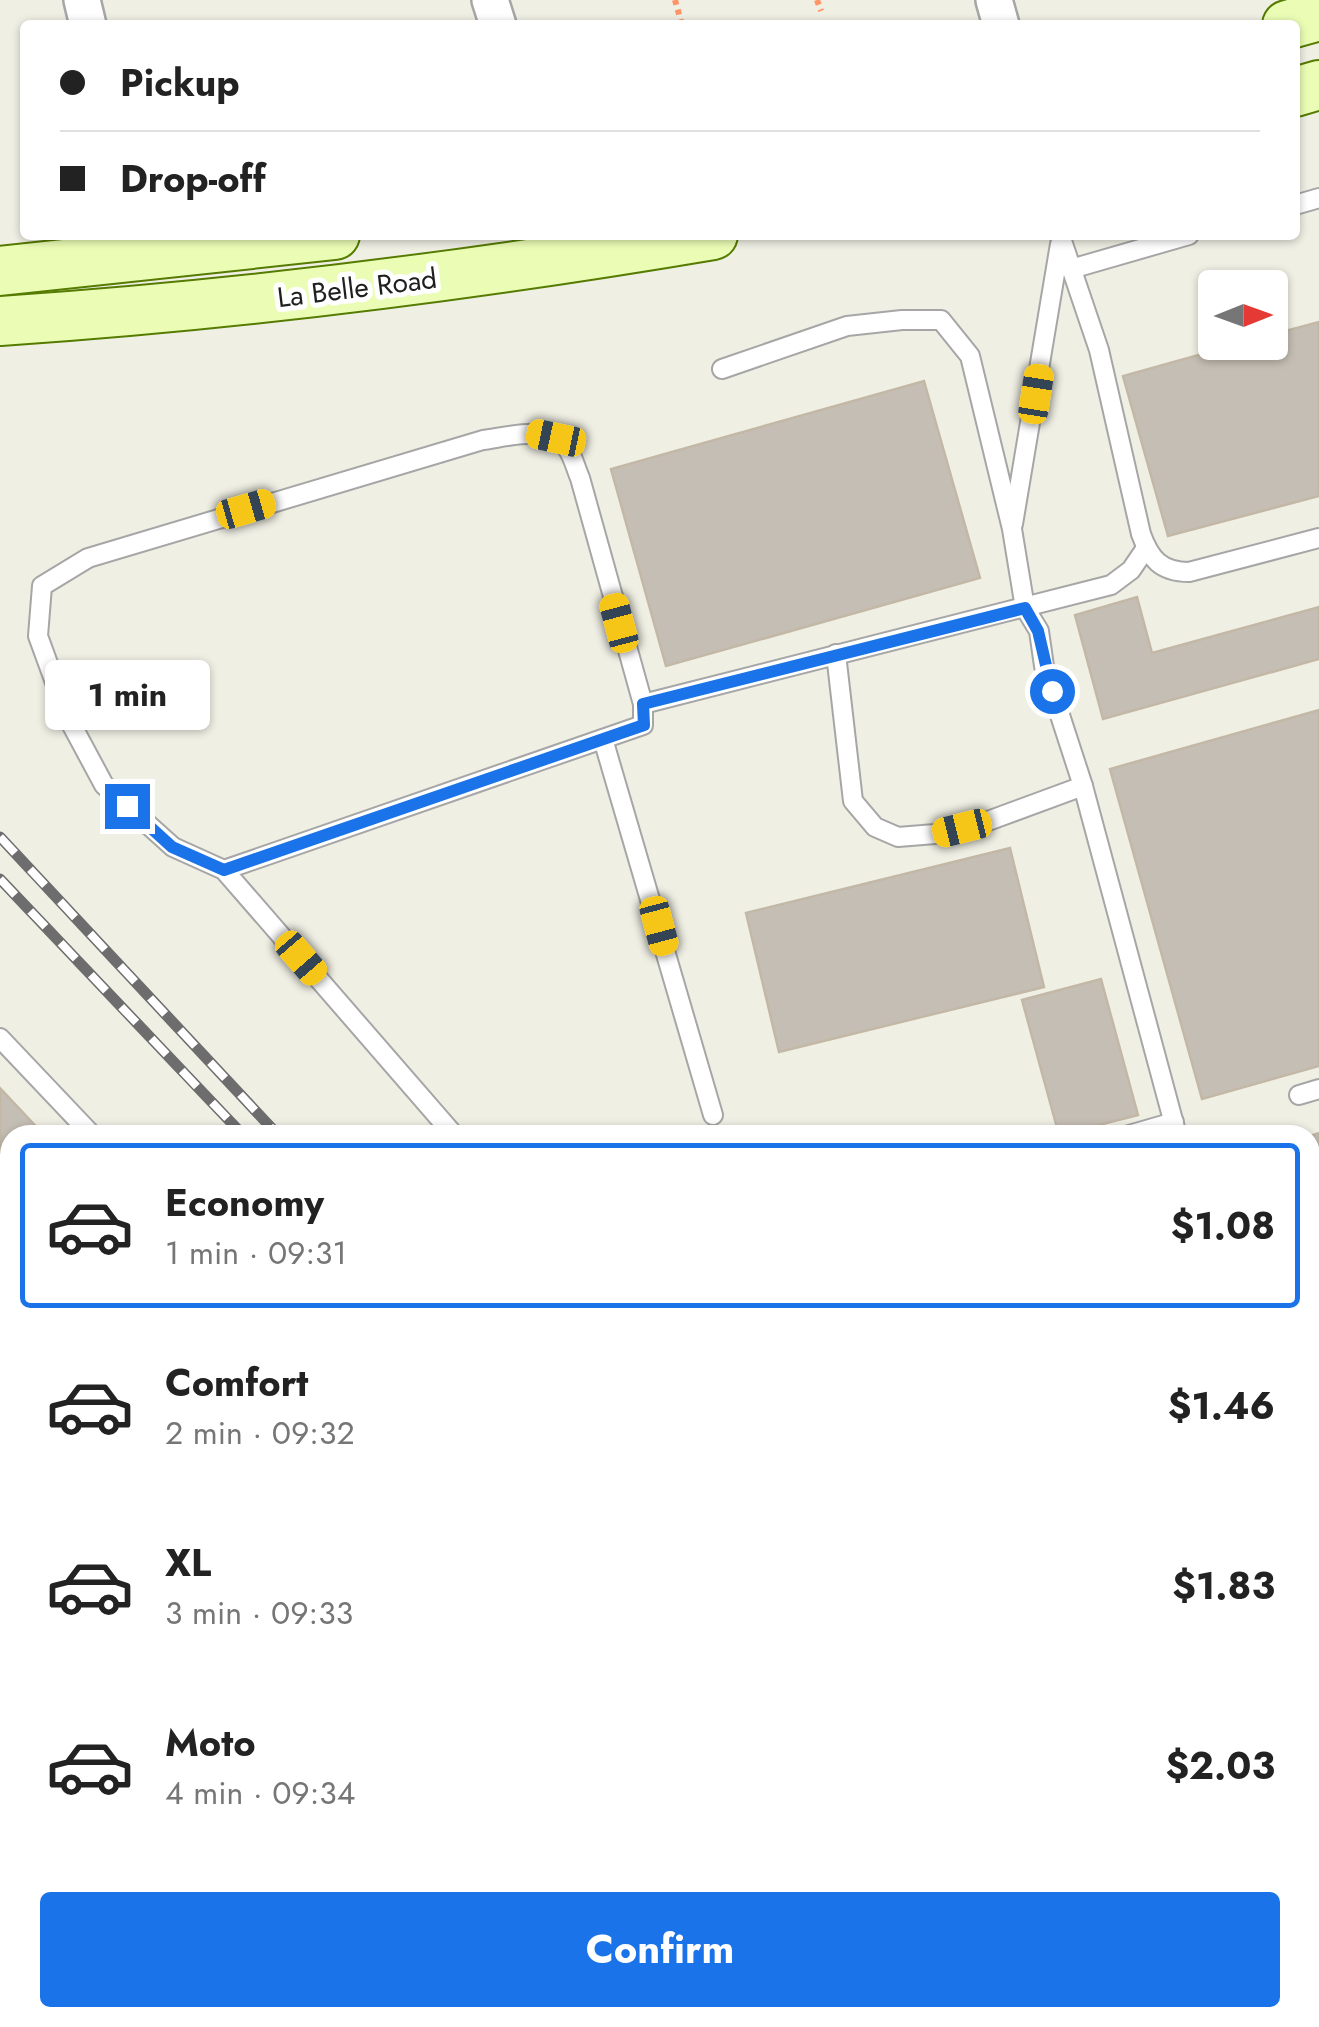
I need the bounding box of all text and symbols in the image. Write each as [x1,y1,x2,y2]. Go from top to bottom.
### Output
text: Pickup [120,55,240,110]
text: Drop-off [120,151,266,206]
street label: La Belle Road [275,258,439,318]
north arrow [1198,270,1288,360]
map controls [1198,270,1288,360]
car [1016,362,1056,426]
car [524,417,588,459]
car [213,486,279,532]
car [597,590,641,656]
callout: 1 min [44,661,210,731]
route start [1030,669,1075,714]
text: 1 min [88,672,167,718]
route end [105,784,150,829]
car [929,806,995,850]
car [637,893,681,959]
car [270,926,332,990]
text: Economy [165,1175,324,1230]
icon: car [45,1181,135,1271]
text: $1.08 [1171,1198,1275,1253]
text: 1 min · 09:31 [165,1230,347,1276]
text: Comfort [165,1355,308,1410]
icon: car [45,1361,135,1451]
text: $1.46 [1168,1378,1275,1433]
text: 2 min · 09:32 [165,1410,355,1456]
text: XL [165,1535,211,1590]
icon: car [45,1541,135,1631]
text: $1.83 [1172,1558,1275,1613]
text: 3 min · 09:33 [165,1590,353,1636]
text: Moto [165,1715,256,1770]
icon: car [45,1721,135,1811]
text: $2.03 [1165,1738,1275,1793]
text: 4 min · 09:34 [165,1770,356,1816]
button: Confirm [40,1892,1280,2007]

